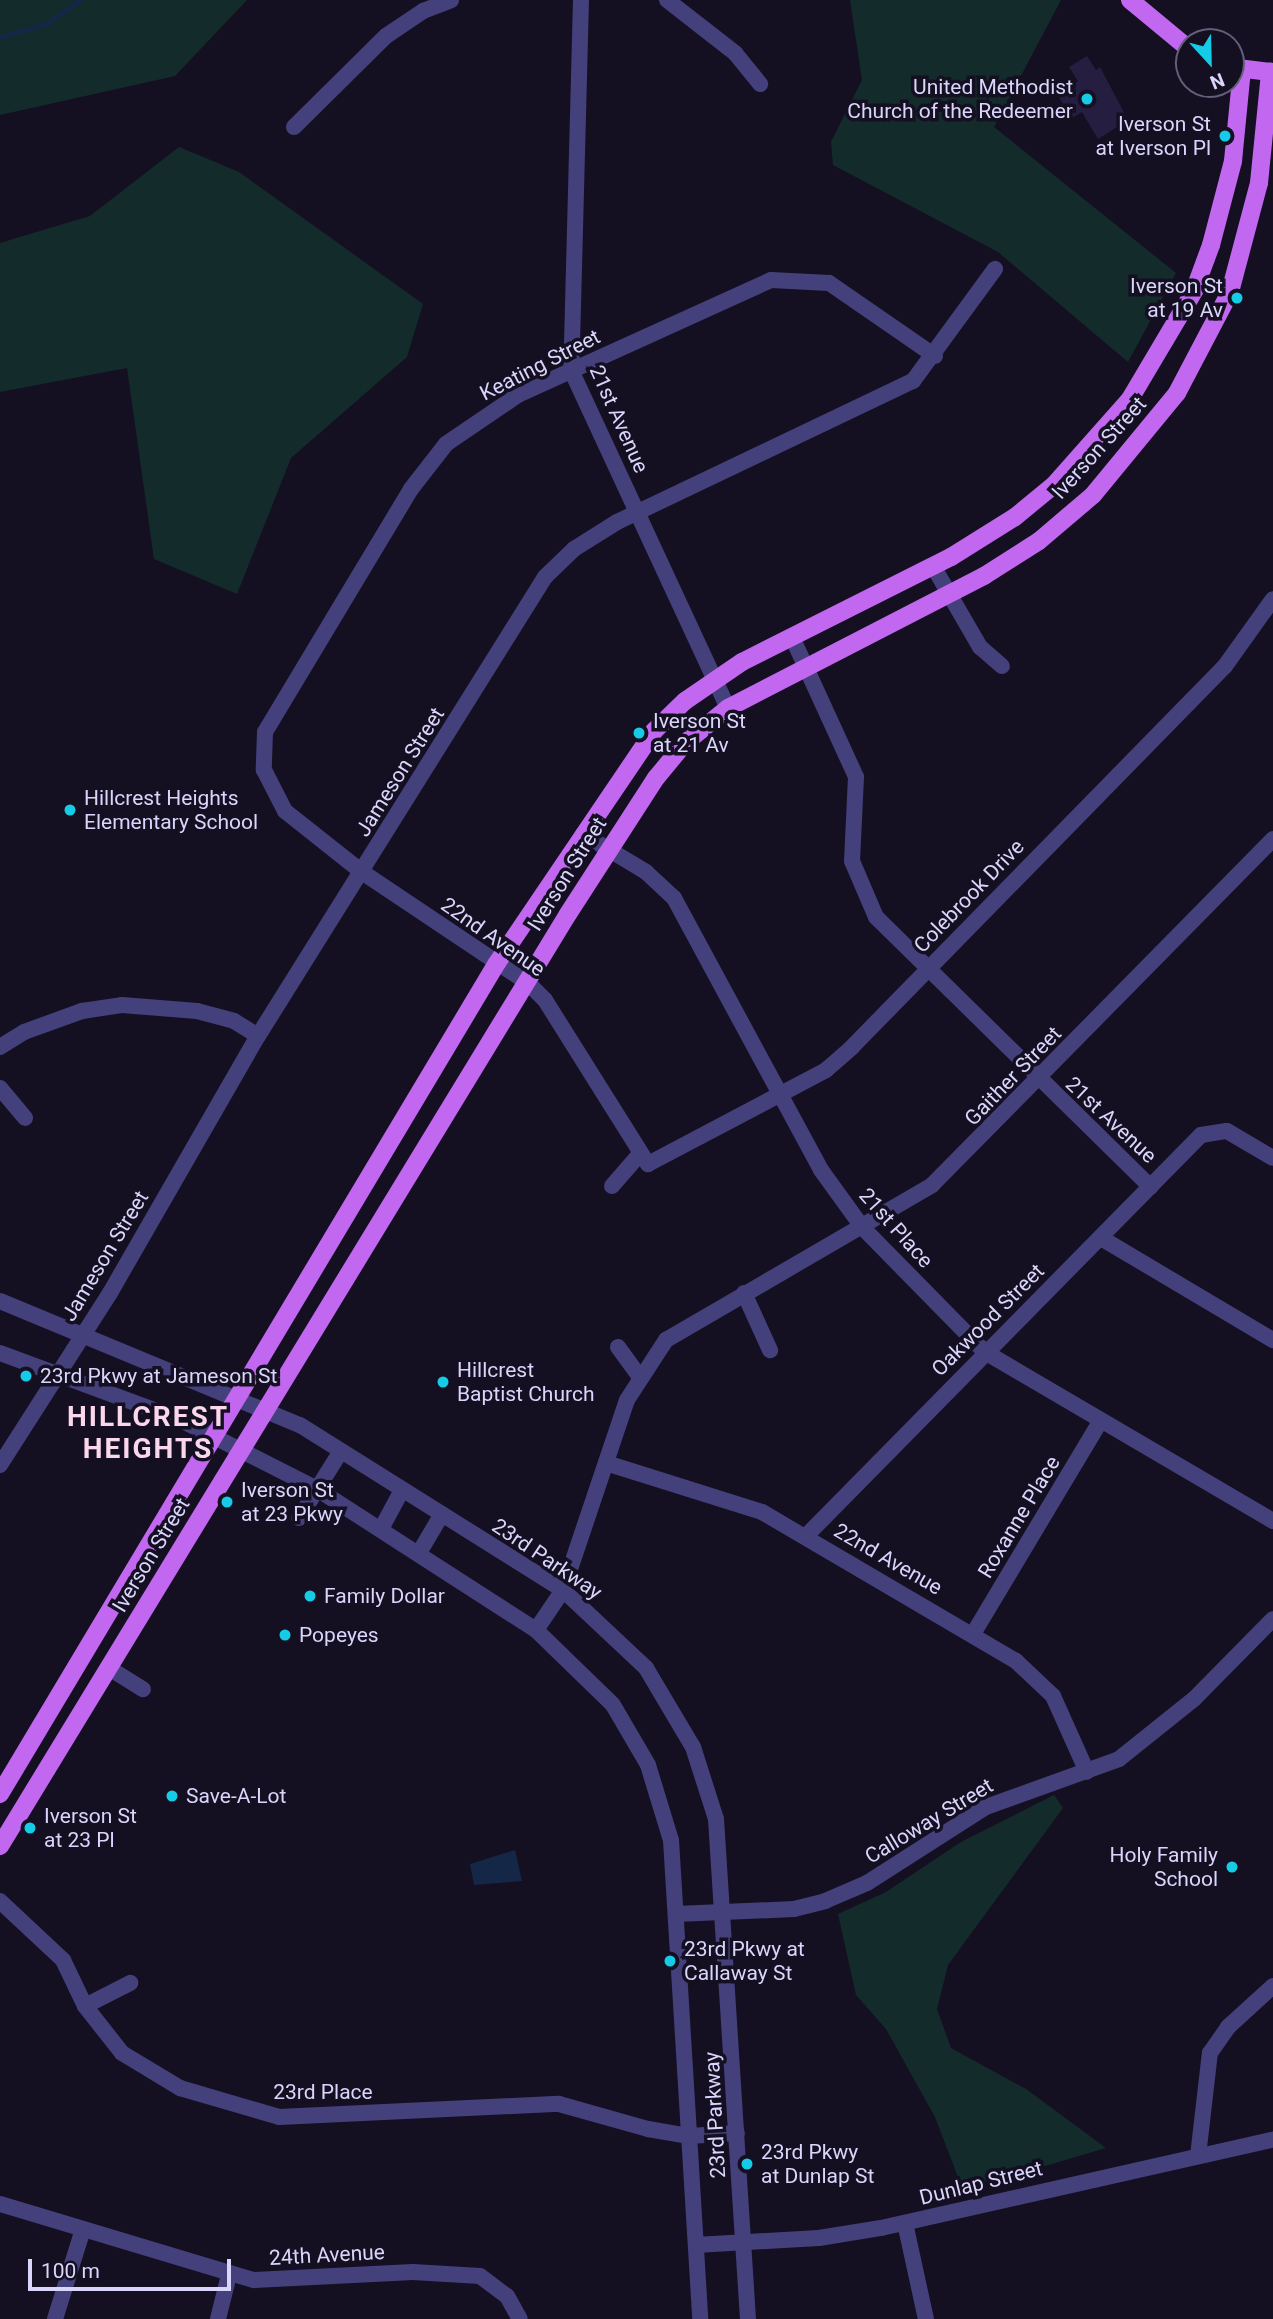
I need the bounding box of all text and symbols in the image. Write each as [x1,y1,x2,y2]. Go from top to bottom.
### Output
north arrow [1175,28,1245,98]
text: N [1207,68,1228,94]
place label: United Methodist Church of the Redeemer [847,74,1073,124]
marker: United Methodist Church of the Redeemer [1079,91,1095,107]
place label: Iverson St at Iverson Pl [1096,111,1211,161]
marker: Iverson St at Iverson Pl [1217,128,1233,144]
place label: Iverson St at 19 Av [1130,273,1223,323]
marker: Iverson St at 19 Av [1229,290,1245,306]
street label: Keating Street [476,324,604,406]
street label: 21st Avenue [584,361,654,477]
street label: Iverson Street [1046,392,1152,504]
street label: Jameson Street [350,703,450,841]
place label: Iverson St at 21 Av [653,708,746,758]
marker: Iverson St at 21 Av [631,725,647,741]
place label: Hillcrest Heights Elementary School [84,785,258,835]
marker: Hillcrest Heights Elementary School [62,802,78,818]
street label: Iverson Street [522,813,612,935]
street label: Colebrook Drive [909,834,1029,958]
street label: 22nd Avenue [436,892,550,982]
street label: Gaither Street [959,1021,1067,1131]
street label: 21st Avenue [1060,1072,1162,1168]
street label: 21st Place [854,1183,938,1273]
street label: Jameson Street [56,1186,154,1326]
street label: Oakwood Street [927,1259,1049,1381]
place label: Hillcrest Baptist Church [457,1357,594,1407]
place label: 23rd Pkwy at Jameson St [40,1363,277,1389]
marker: 23rd Pkwy at Jameson St [18,1368,34,1384]
marker: Hillcrest Baptist Church [435,1374,451,1390]
district label: HILLCREST HEIGHTS [68,1400,228,1466]
street label: Roxanne Place [973,1451,1065,1583]
place label: Iverson St at 23 Pkwy [241,1477,343,1527]
street label: Iverson Street [107,1493,195,1617]
marker: Iverson St at 23 Pkwy [219,1494,235,1510]
street label: 23rd Parkway [487,1513,607,1605]
street label: 22nd Avenue [829,1518,947,1600]
place label: Family Dollar [324,1583,445,1609]
marker: Family Dollar [302,1588,318,1604]
place label: Popeyes [299,1622,379,1648]
marker: Popeyes [277,1627,293,1643]
street label: Calloway Street [860,1773,998,1869]
place label: Save-A-Lot [186,1783,286,1809]
marker: Save-A-Lot [164,1788,180,1804]
place label: Iverson St at 23 Pl [44,1803,137,1853]
marker: Iverson St at 23 Pl [22,1820,38,1836]
place label: Holy Family School [1110,1842,1218,1892]
marker: Holy Family School [1224,1859,1240,1875]
place label: 23rd Pkwy at Callaway St [684,1936,805,1986]
marker: 23rd Pkwy at Callaway St [662,1953,678,1969]
street label: 23rd Parkway [699,2051,731,2179]
street label: 23rd Place [273,2079,373,2105]
place label: 23rd Pkwy at Dunlap St [761,2139,874,2189]
marker: 23rd Pkwy at Dunlap St [739,2156,755,2172]
street label: Dunlap Street [917,2156,1045,2210]
street label: 24th Avenue [268,2239,386,2271]
scale bar [32,2246,234,2290]
text: 100 m [41,2259,100,2283]

